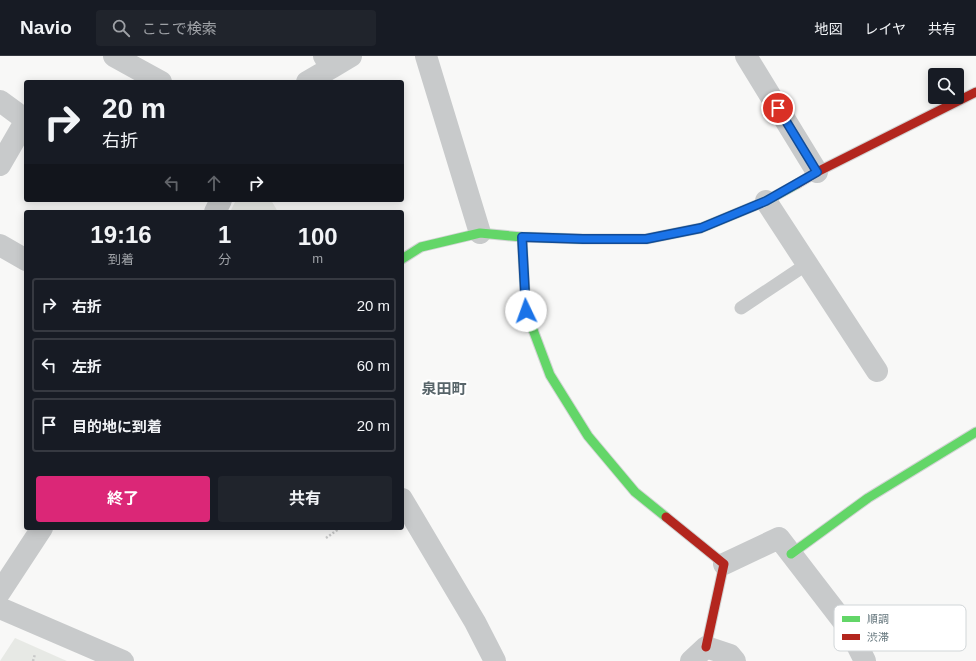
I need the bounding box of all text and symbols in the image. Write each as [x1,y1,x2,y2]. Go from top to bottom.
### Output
search box [96,10,376,46]
text: Navio [20,17,72,38]
icon: search [110,17,132,39]
text: ここで検索 [142,20,217,37]
text: 地図 [814,21,842,37]
text: レイヤ [864,21,906,37]
text: 共有 [928,21,956,37]
map controls [928,68,964,104]
button: search [928,68,964,104]
pin [761,91,795,125]
text: 20 m [102,93,166,124]
icon: right [36,96,88,148]
icon: arrive [767,97,789,119]
text: 右折 [102,131,138,151]
icon: left [161,172,183,194]
icon: ahead [203,172,225,194]
icon: right [245,172,267,194]
text: 19:16 [90,221,152,248]
text: 1 [218,221,231,248]
text: 100 [298,223,338,250]
text: m [312,251,323,266]
text: 到着 [108,252,134,267]
text: 分 [218,252,231,267]
position arrow [505,290,547,332]
icon: right [38,294,60,316]
text: 20 m [357,297,390,314]
text: 右折 [72,298,102,315]
icon: left [38,354,60,376]
text: 60 m [357,357,390,374]
text: 左折 [72,358,102,375]
district label: 泉田町 [421,380,467,397]
icon: arrive [38,414,60,436]
text: 20 m [357,417,390,434]
text: 目的地に到着 [72,418,162,435]
button: 終了 [36,476,210,522]
button: 共有 [218,476,392,522]
legend [834,605,966,651]
text: 順調 [867,613,889,625]
text: 渋滞 [867,631,889,643]

